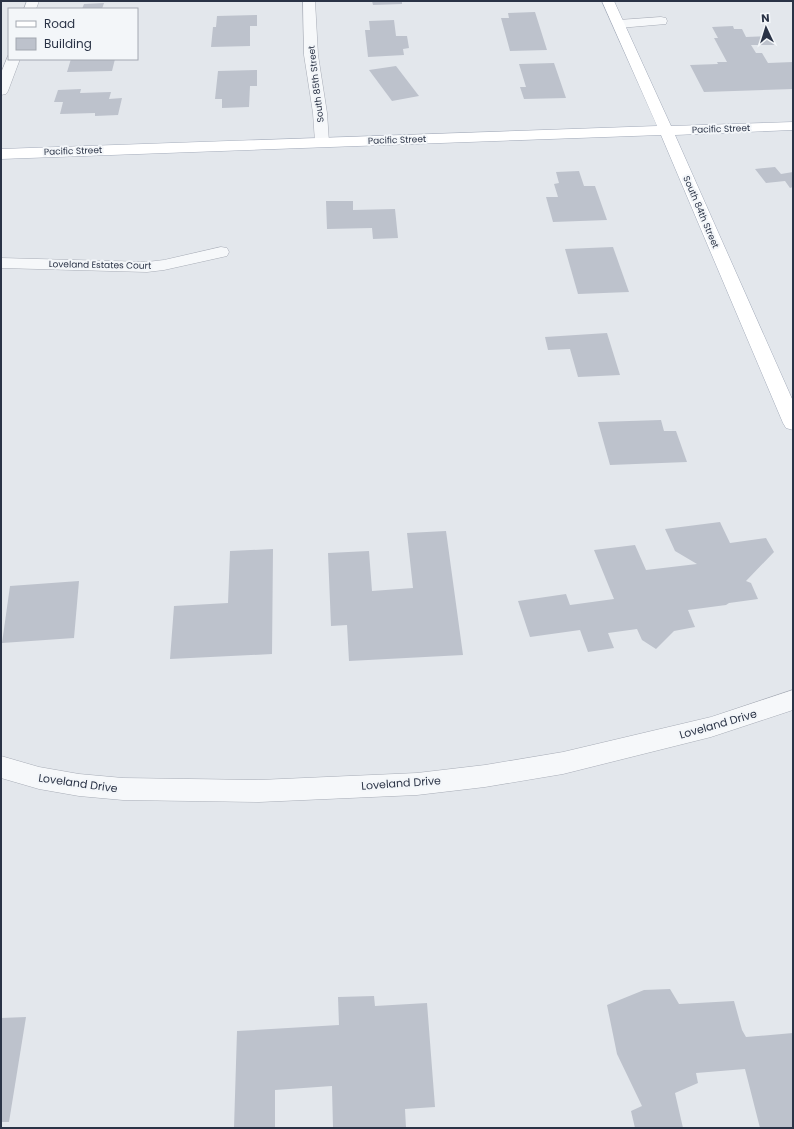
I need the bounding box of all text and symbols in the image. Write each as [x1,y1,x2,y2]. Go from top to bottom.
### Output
legend [8,8,138,60]
north arrow [746,8,786,48]
text: N [761,10,770,26]
text: Road [44,15,75,32]
text: Building [44,35,92,52]
street label: South 85th Street [305,45,327,123]
street label: Pacific Street [692,122,750,136]
street label: Pacific Street [368,133,426,147]
street label: Pacific Street [44,144,102,158]
street label: South 84th Street [680,174,722,250]
street label: Loveland Estates Court [49,258,151,272]
street label: Loveland Drive [677,705,759,743]
street label: Loveland Drive [37,770,119,797]
street label: Loveland Drive [361,772,442,794]

